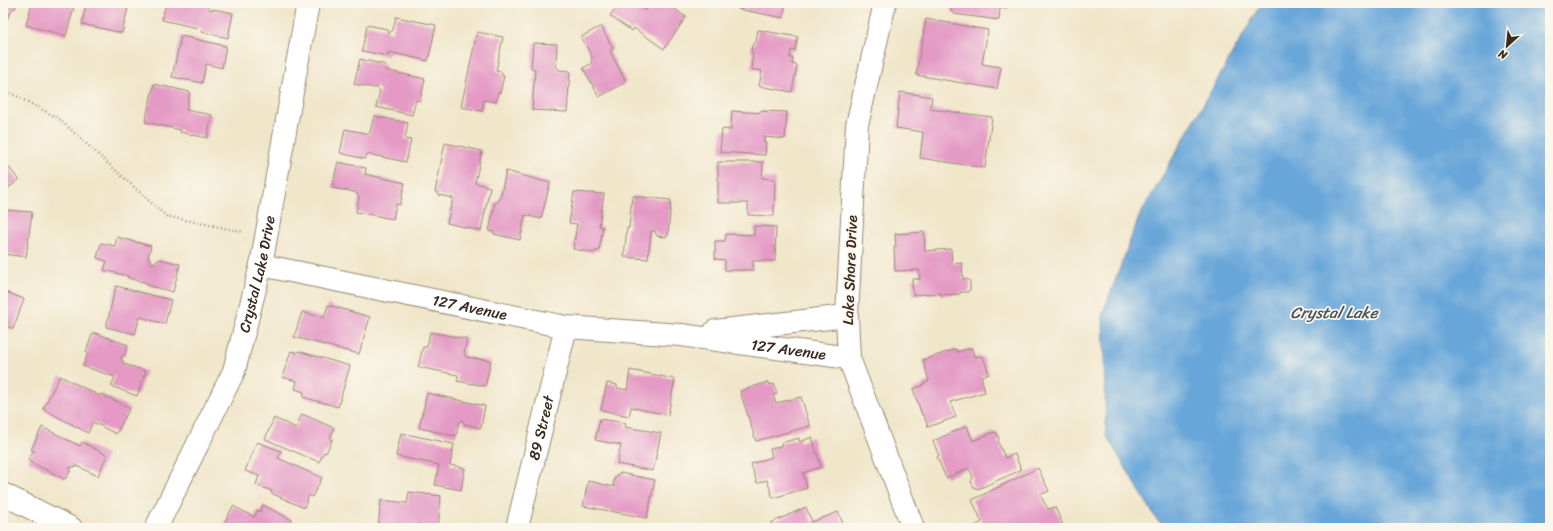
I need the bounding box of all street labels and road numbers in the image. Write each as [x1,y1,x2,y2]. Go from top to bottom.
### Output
street label: Crystal Lake Drive [231,213,283,335]
street label: Lake Shore Drive [835,215,865,325]
street label: 127 Avenue [430,287,509,328]
street label: 127 Avenue [749,332,828,368]
street label: 89 Street [521,392,562,463]

